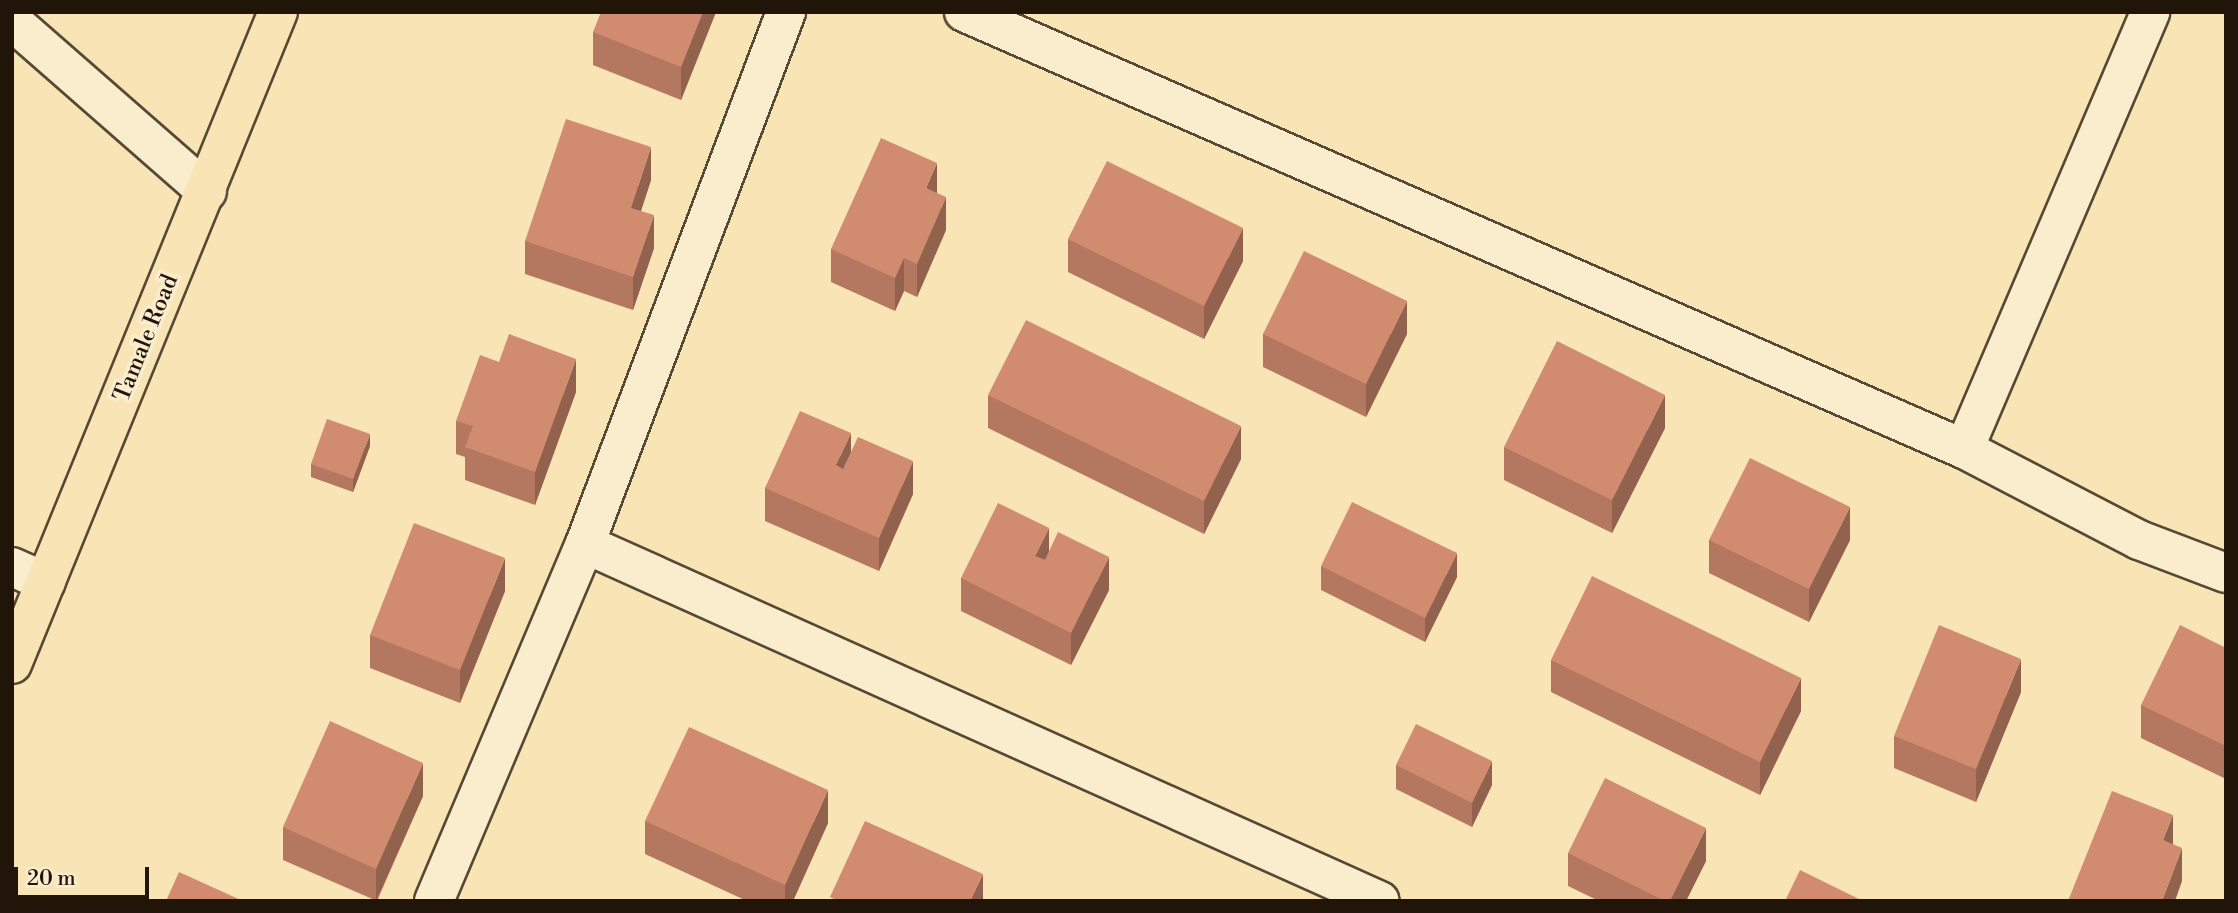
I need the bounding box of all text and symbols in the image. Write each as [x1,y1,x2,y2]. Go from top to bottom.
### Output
street label: Tamale Road [108,270,184,406]
scale bar [18,853,152,897]
text: 20 m [27,866,76,892]

